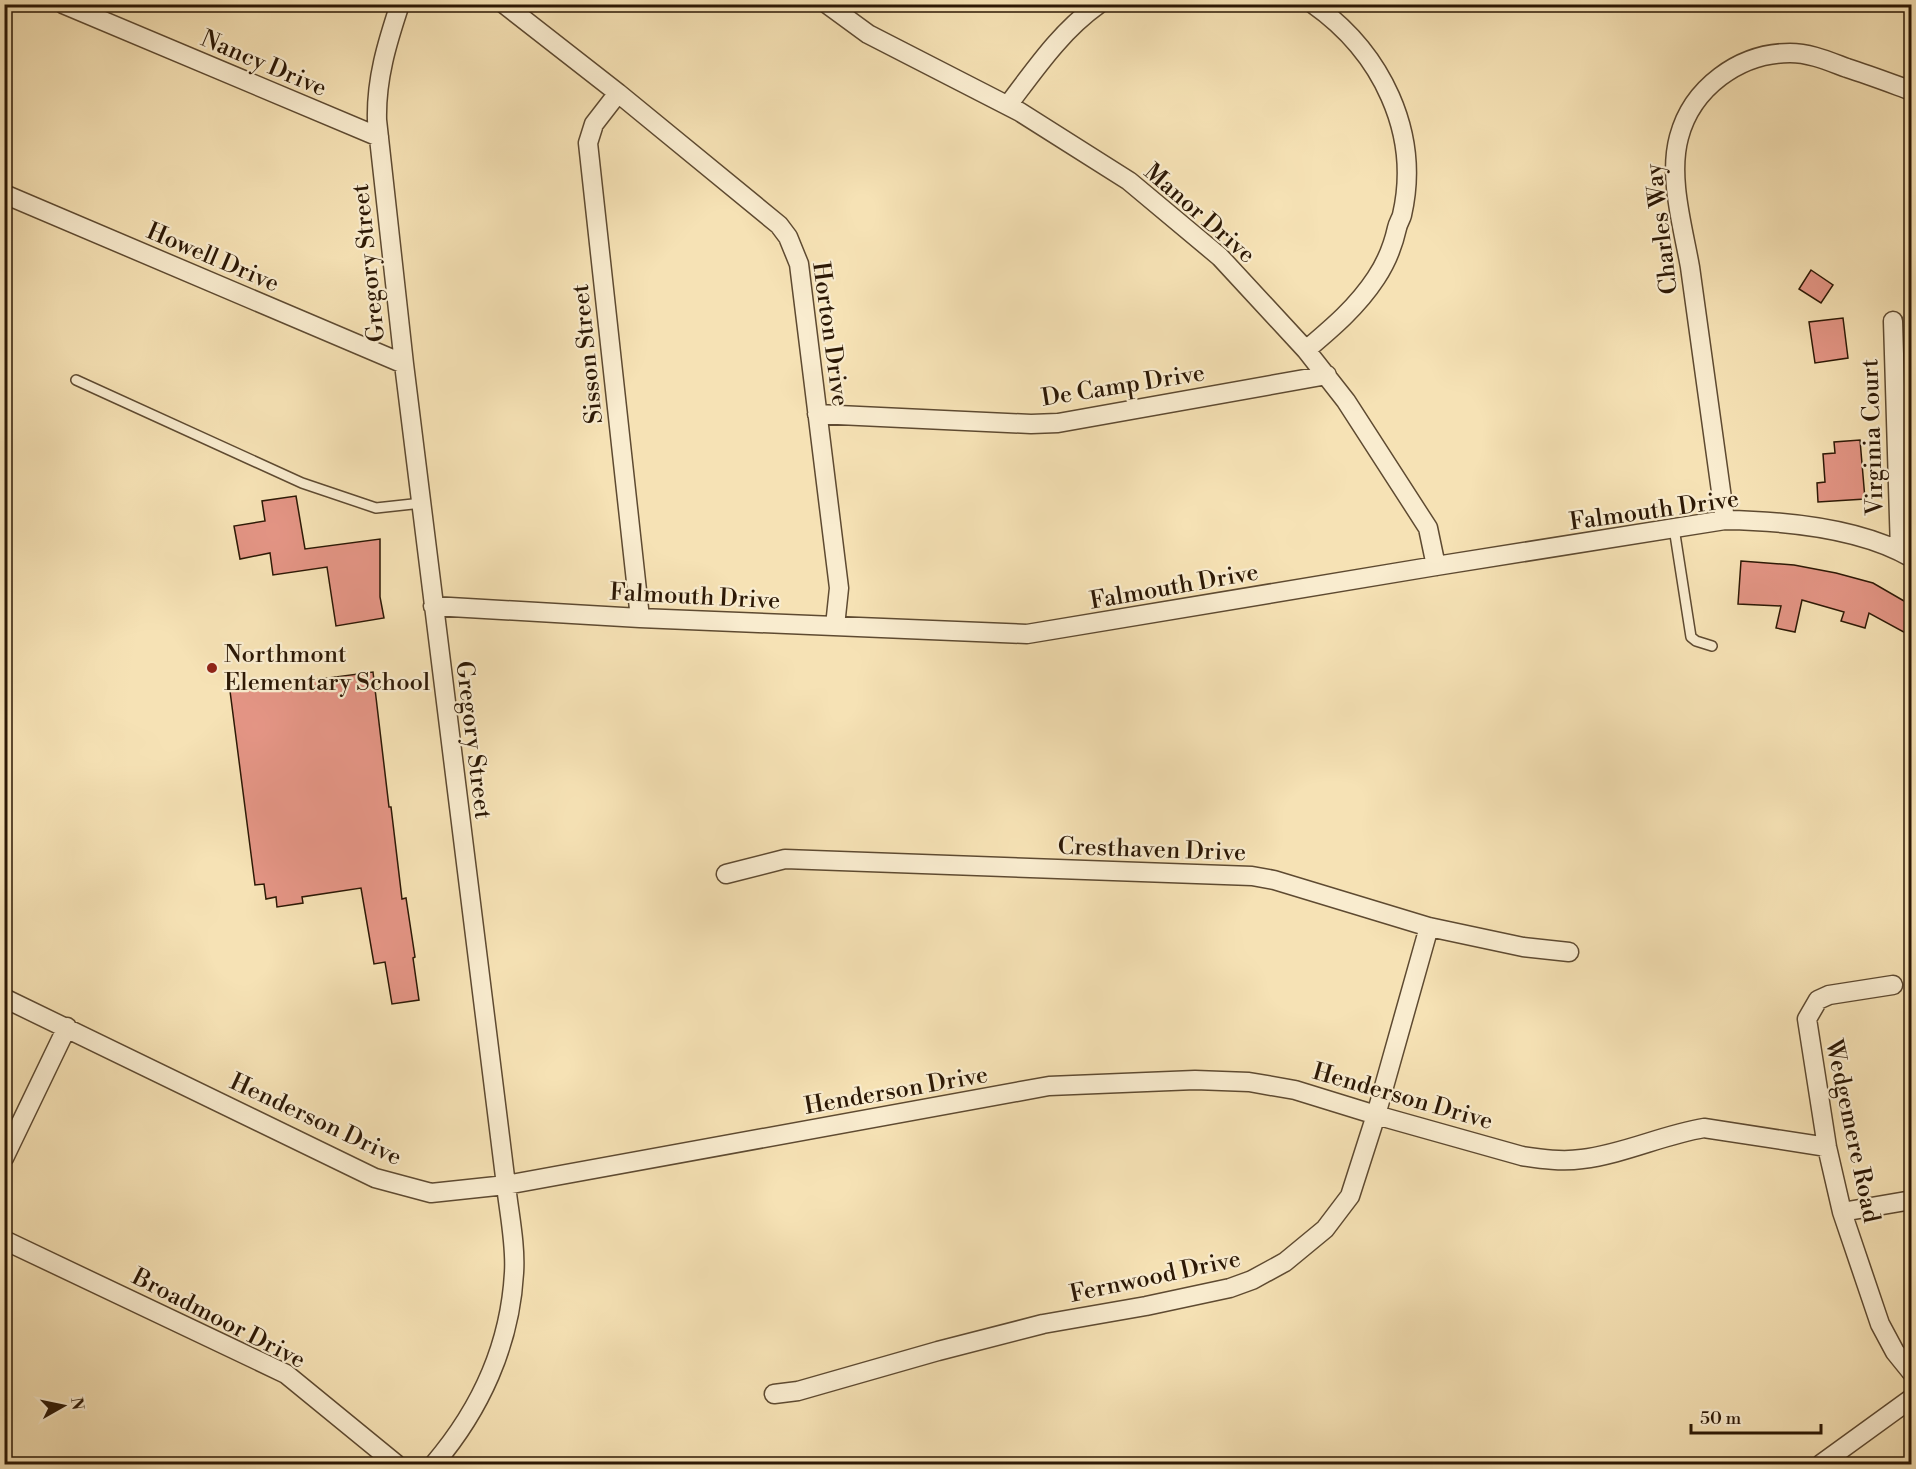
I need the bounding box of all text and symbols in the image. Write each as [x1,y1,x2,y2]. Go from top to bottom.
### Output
street label: Nancy Drive [196,24,331,104]
street label: Manor Drive [1138,157,1261,270]
street label: Charles Way [1639,161,1685,296]
street label: Gregory Street [346,182,392,343]
street label: Howell Drive [142,217,283,299]
street label: Horton Drive [805,260,855,408]
street label: Sisson Street [566,282,610,425]
street label: De Camp Drive [1039,358,1207,414]
street label: Virginia Court [1855,358,1891,517]
street label: Falmouth Drive [1567,484,1741,538]
street label: Falmouth Drive [1087,557,1261,617]
street label: Falmouth Drive [609,578,781,616]
place label: Northmont Elementary School [224,640,430,698]
street label: Gregory Street [448,659,498,821]
marker: Northmont Elementary School [205,661,219,675]
street label: Cresthaven Drive [1057,832,1247,868]
street label: Wedgemere Road [1818,1036,1886,1226]
street label: Henderson Drive [1309,1057,1496,1137]
street label: Henderson Drive [802,1060,990,1122]
street label: Henderson Drive [225,1067,406,1173]
street label: Fernwood Drive [1067,1244,1244,1310]
street label: Broadmoor Drive [126,1262,310,1376]
north arrow [33,1376,93,1436]
text: N [66,1396,88,1412]
scale bar [1691,1397,1822,1435]
text: 50 m [1700,1407,1742,1430]

